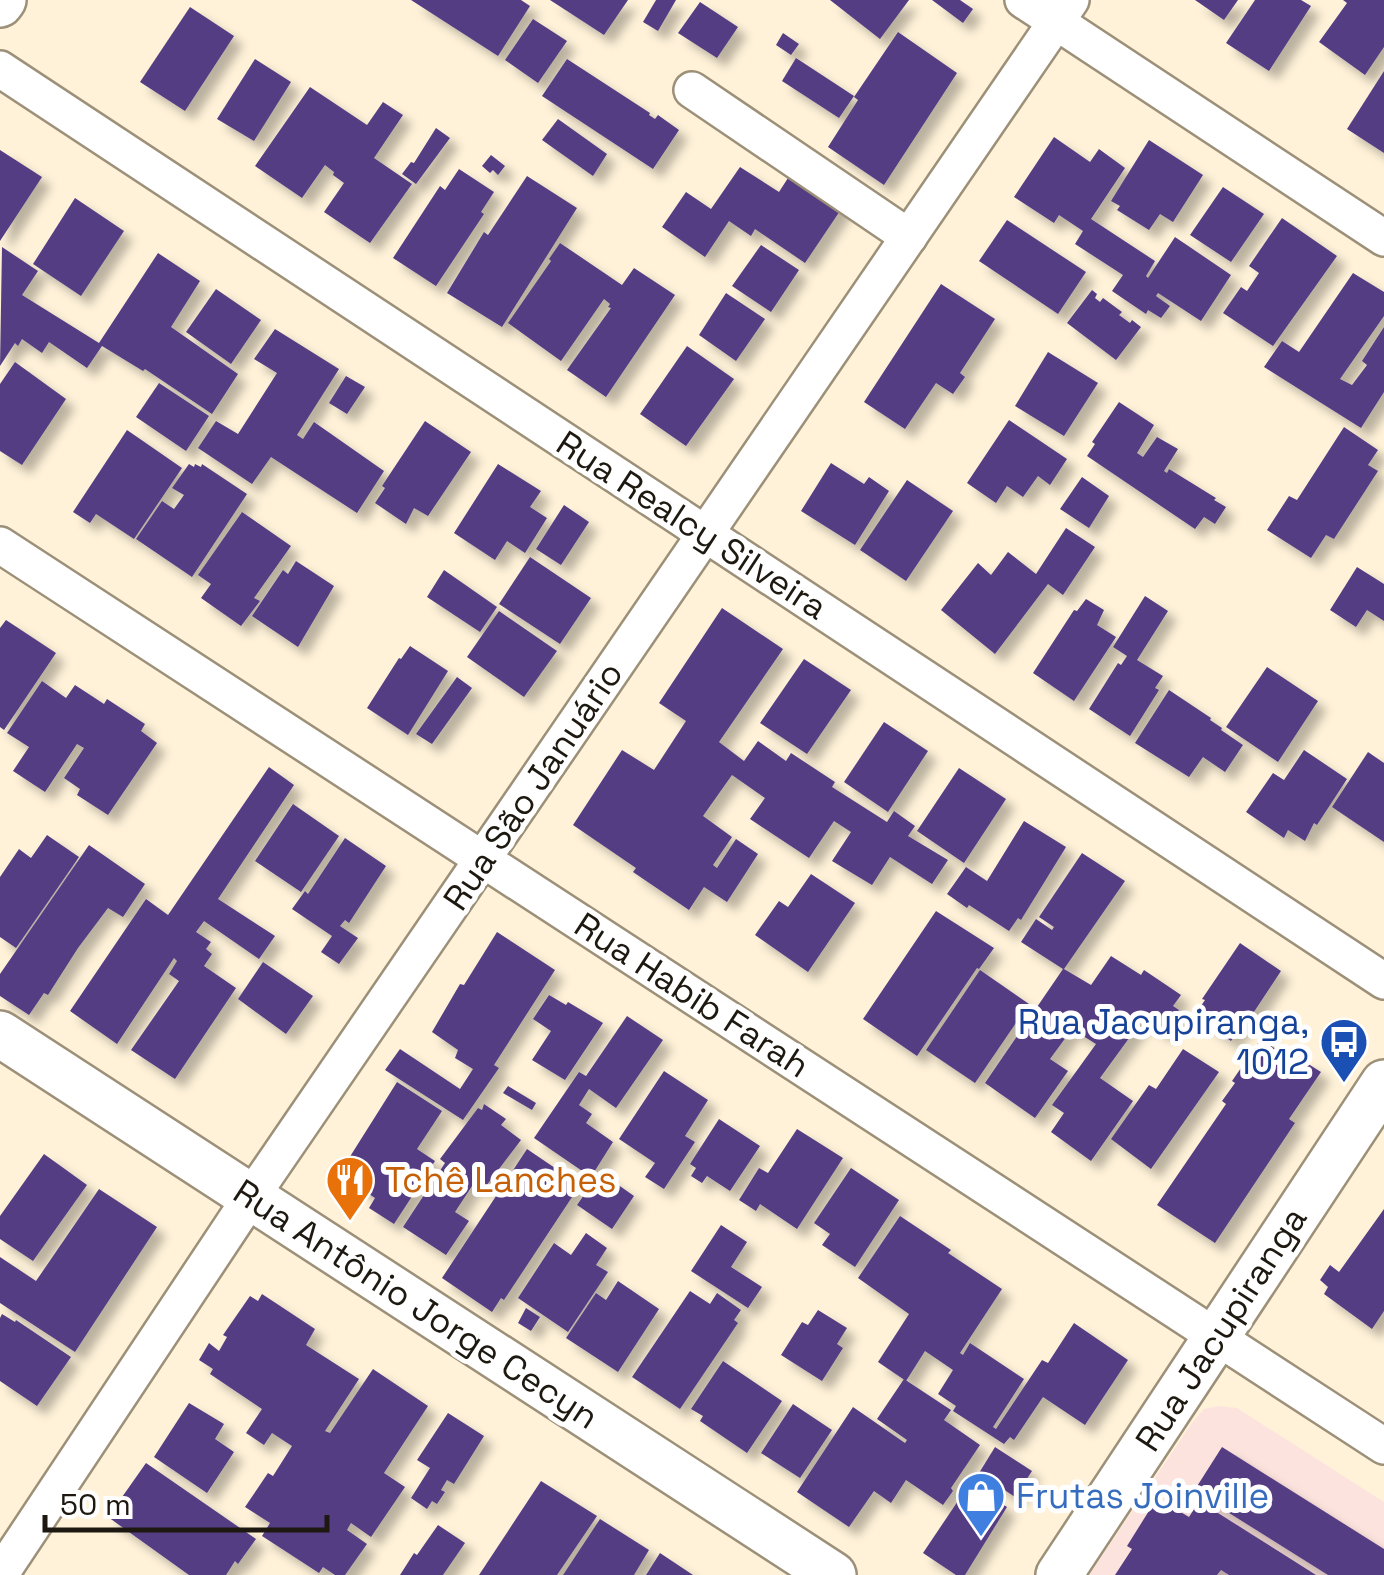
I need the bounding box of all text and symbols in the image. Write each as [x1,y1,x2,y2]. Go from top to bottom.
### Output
street label: Rua Realcy Silveira [548,421,836,629]
street label: Rua São Januário [434,653,632,919]
street label: Rua Habib Farah [566,903,818,1087]
place label: Rua Jacupiranga, 1012 [1018,1000,1309,1084]
bus stop icon: Rua Jacupiranga, 1012 [1318,1016,1370,1084]
restaurant icon: Tchê Lanches [324,1154,376,1222]
place label: Tchê Lanches [385,1158,616,1202]
street label: Rua Antônio Jorge Cecyn [225,1169,607,1439]
street label: Rua Jacupiranga [1126,1199,1316,1459]
scale bar [45,1470,328,1532]
shop icon: Frutas Joinville [955,1470,1007,1538]
place label: Frutas Joinville [1016,1474,1269,1518]
text: 50 m [60,1485,131,1524]

